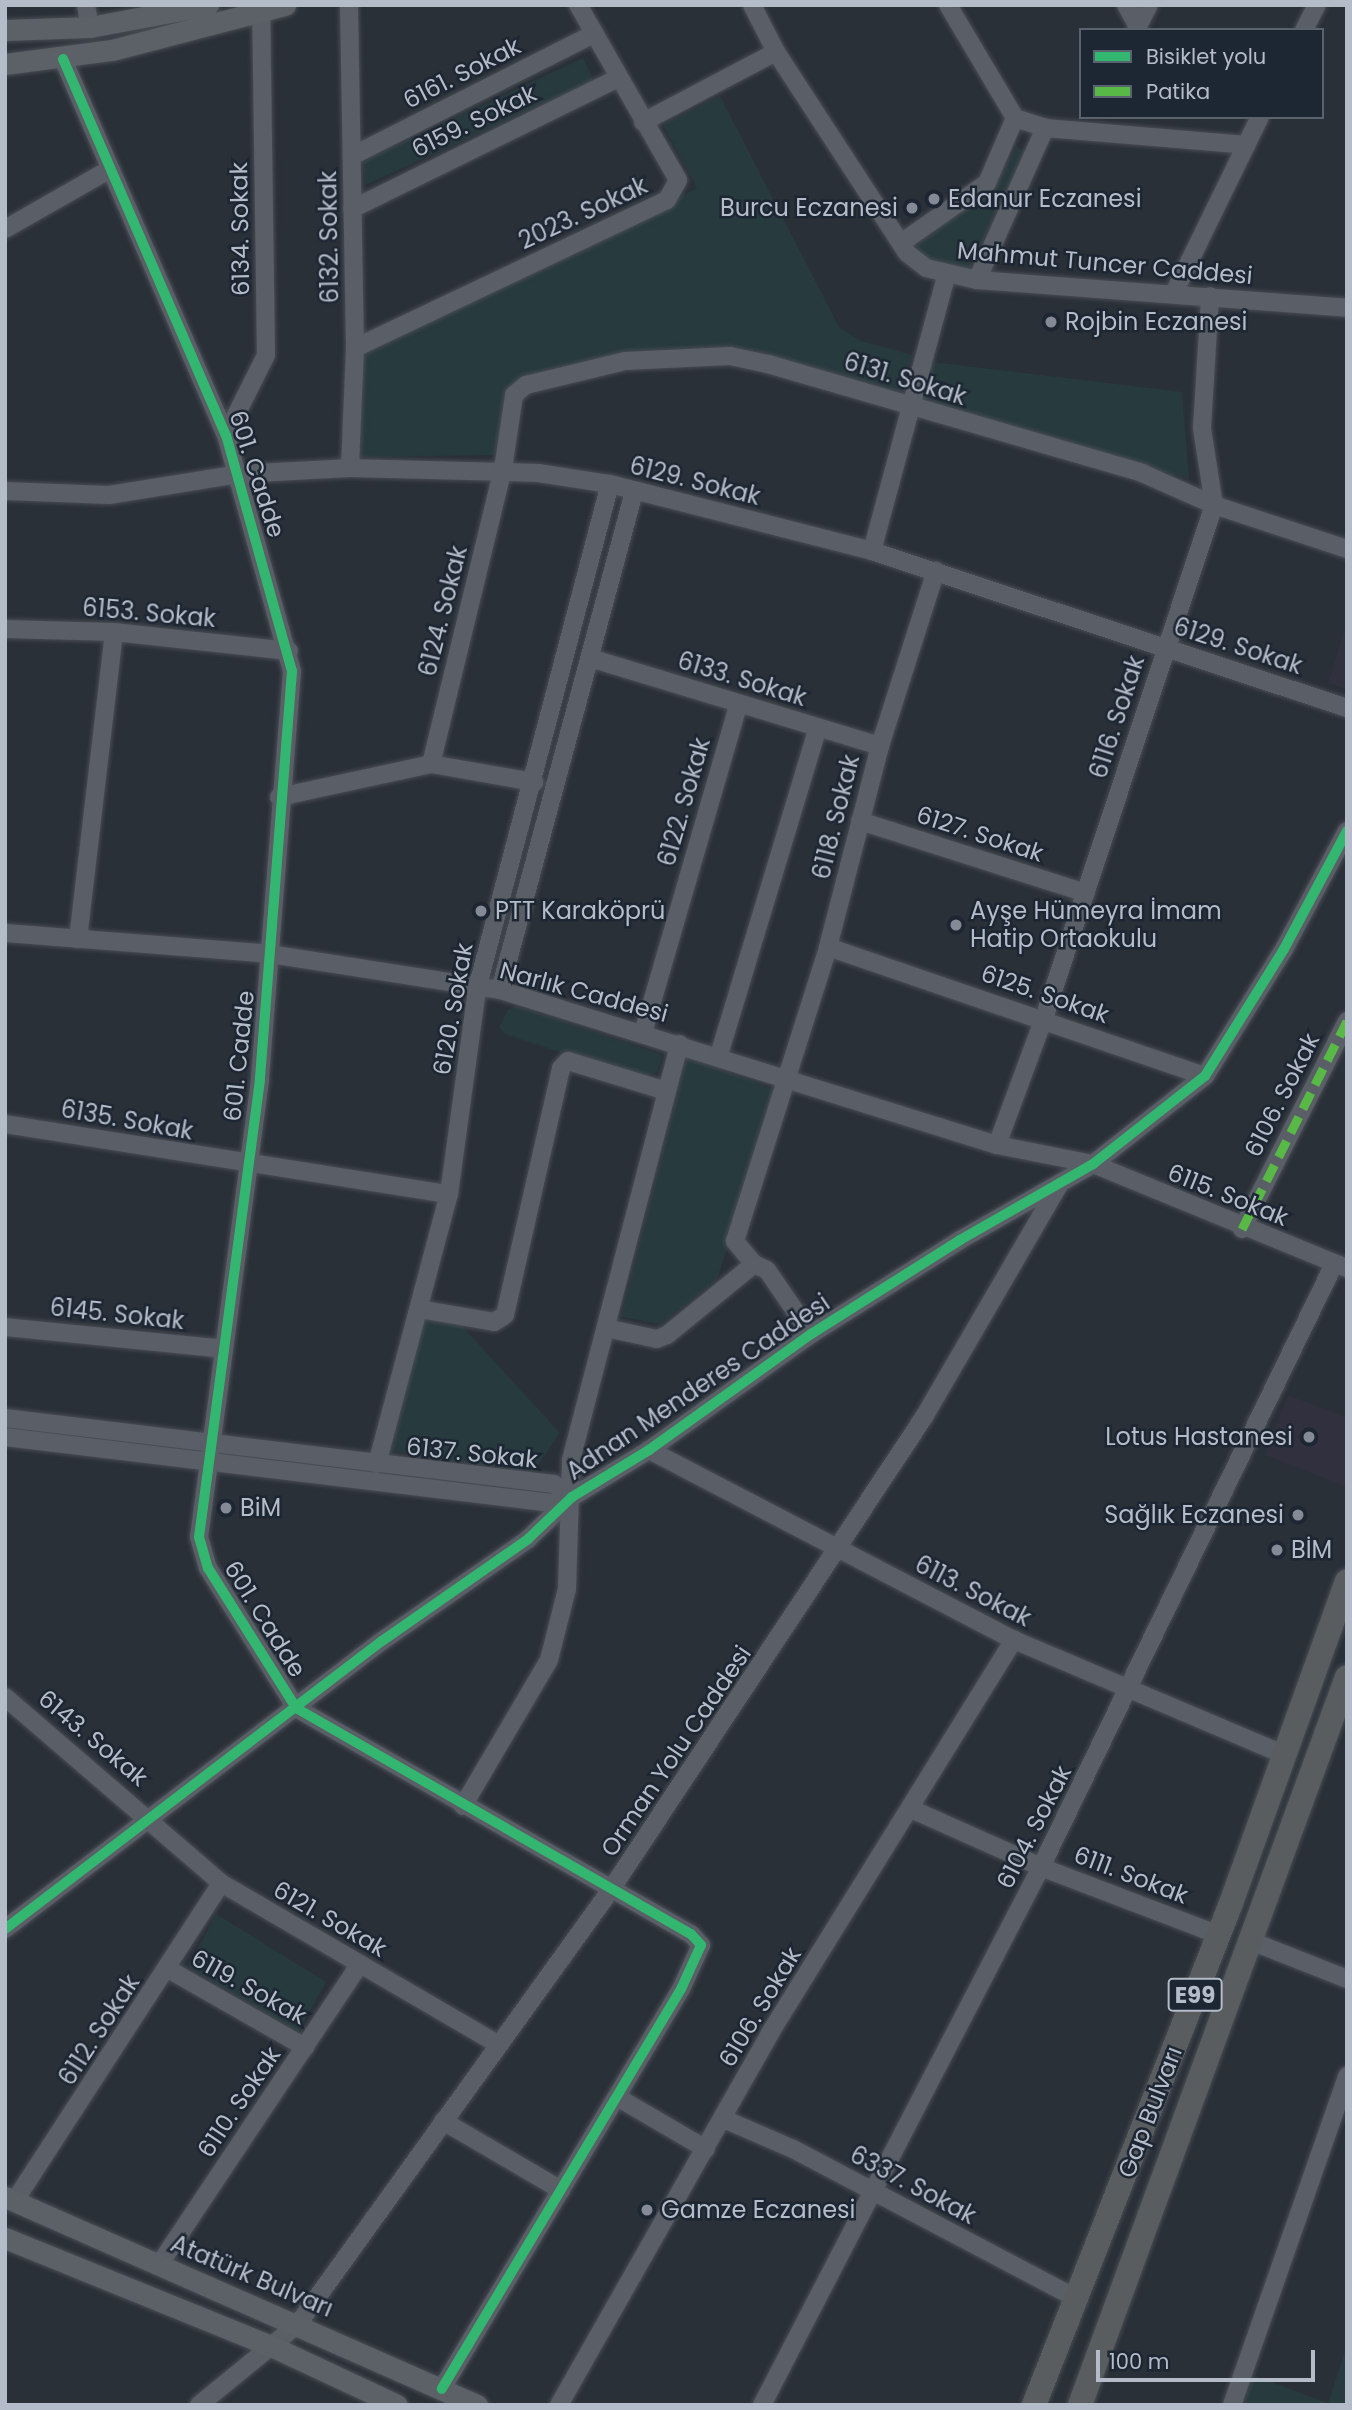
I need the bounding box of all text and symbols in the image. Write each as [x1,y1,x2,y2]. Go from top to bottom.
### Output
legend [1079,28,1324,119]
street label: 6161. Sokak [399,31,525,115]
text: Bisiklet yolu [1146,42,1266,71]
text: Patika [1146,77,1210,106]
street label: 6159. Sokak [407,78,541,164]
street label: 6134. Sokak [224,162,256,296]
street label: 6132. Sokak [313,170,345,304]
street label: 2023. Sokak [514,171,652,255]
place label: Edanur Eczanesi [948,185,1142,213]
marker: Edanur Eczanesi [926,191,942,207]
place label: Burcu Eczanesi [720,194,898,222]
marker: Burcu Eczanesi [904,200,920,216]
street label: Mahmut Tuncer Caddesi [956,236,1254,290]
place label: Rojbin Eczanesi [1065,308,1247,336]
marker: Rojbin Eczanesi [1043,314,1059,330]
street label: 6131. Sokak [840,347,970,411]
street label: 601. Cadde [223,407,291,541]
street label: 6129. Sokak [627,451,763,511]
street label: 6124. Sokak [413,543,473,679]
street label: 6153. Sokak [81,593,217,633]
street label: 6129. Sokak [1170,612,1306,680]
street label: 6133. Sokak [674,646,810,712]
street label: 6116. Sokak [1084,652,1150,782]
street label: 6122. Sokak [652,734,716,870]
street label: 6118. Sokak [807,752,865,882]
street label: 6127. Sokak [913,800,1047,868]
place label: PTT Karaköprü [495,897,665,925]
place label: Ayşe Hümeyra İmam Hatip Ortaokulu [970,897,1222,953]
marker: PTT Karaköprü [473,903,489,919]
marker: Ayşe Hümeyra İmam Hatip Ortaokulu [948,917,964,933]
street label: 6120. Sokak [427,941,479,1077]
street label: Narlık Caddesi [497,956,671,1028]
street label: 6125. Sokak [977,959,1113,1029]
street label: 601. Cadde [218,989,260,1123]
street label: 6106. Sokak [1239,1028,1325,1162]
street label: 6135. Sokak [59,1094,195,1146]
street label: 6115. Sokak [1163,1158,1293,1232]
street label: Adnan Menderes Caddesi [561,1288,835,1486]
street label: 6145. Sokak [48,1293,186,1335]
place label: Lotus Hastanesi [1105,1423,1293,1451]
marker: Lotus Hastanesi [1299,1427,1319,1447]
street label: 6137. Sokak [405,1432,539,1474]
place label: BiM [240,1494,281,1522]
marker: BiM [218,1500,234,1516]
place label: Sağlık Eczanesi [1104,1501,1284,1529]
marker: Sağlık Eczanesi [1290,1507,1306,1523]
place label: BİM [1291,1536,1332,1564]
marker: BİM [1269,1542,1285,1558]
street label: 6113. Sokak [910,1549,1036,1633]
street label: 601. Cadde [218,1556,312,1682]
street label: Orman Yolu Caddesi [595,1640,757,1862]
street label: 6143. Sokak [32,1684,154,1792]
street label: 6104. Sokak [991,1760,1077,1894]
street label: 6111. Sokak [1070,1840,1192,1910]
street label: 6121. Sokak [268,1875,392,1963]
street label: 6106. Sokak [713,1942,807,2072]
street label: 6119. Sokak [186,1943,312,2031]
street label: 6112. Sokak [53,1969,145,2091]
road number: E99 [1167,1976,1223,2014]
street label: 6110. Sokak [191,2041,287,2163]
street label: Gap Bulvarı [1112,2042,1188,2182]
street label: 6337. Sokak [845,2140,981,2230]
place label: Gamze Eczanesi [661,2196,856,2224]
marker: Gamze Eczanesi [639,2202,655,2218]
street label: Atatürk Bulvarı [167,2229,337,2323]
scale bar [1100,2336,1319,2380]
text: 100 m [1109,2347,1169,2376]

